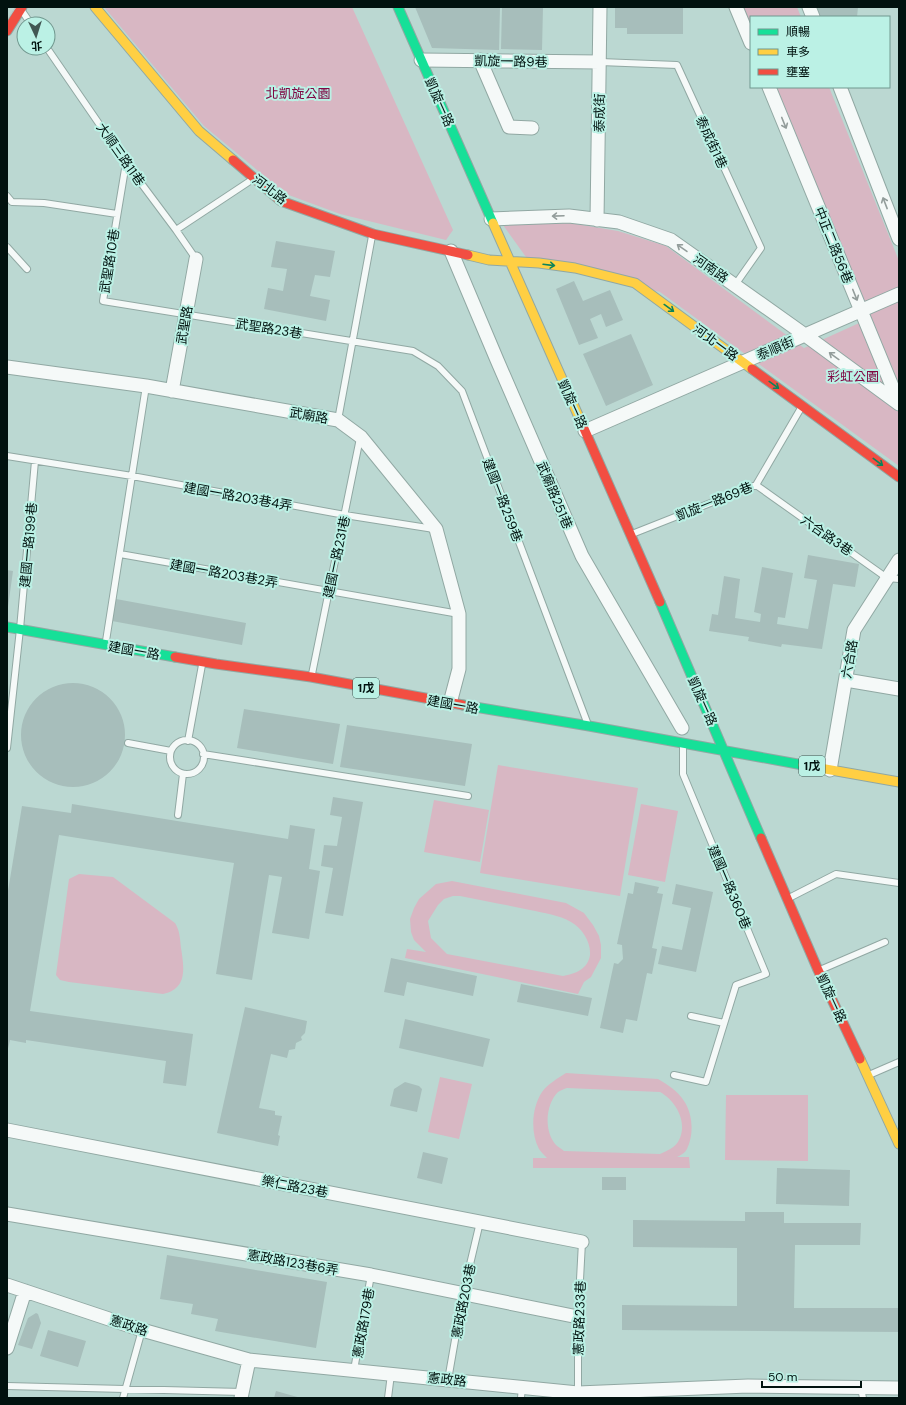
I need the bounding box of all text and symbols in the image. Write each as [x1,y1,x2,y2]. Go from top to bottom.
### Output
north arrow [16,16,56,56]
legend [750,16,890,88]
text: 順暢 [786,24,810,40]
text: 北 [31,39,43,53]
text: 車多 [786,44,810,60]
street label: 凱旋一路9巷 [474,52,548,71]
text: 壅塞 [786,64,810,80]
street label: 凱旋一路 [421,75,458,129]
park label: 北凱旋公園 [265,85,331,102]
street label: 泰成街 [591,93,608,133]
street label: 泰成街1巷 [692,113,731,171]
one-way arrow [781,117,788,129]
street label: 大順三路11巷 [93,119,149,189]
street label: 河北路 [249,171,290,208]
one-way arrow [880,197,888,209]
street label: 中正二路56巷 [810,204,857,286]
one-way arrow [552,212,565,220]
street label: 武聖路10巷 [96,228,123,294]
one-way arrow [677,244,688,252]
street label: 河南路 [690,250,732,287]
one-way arrow [542,261,555,268]
one-way arrow [851,289,859,301]
street label: 武聖路 [173,304,196,346]
one-way arrow [663,304,674,312]
street label: 武聖路23巷 [234,315,303,342]
street label: 河北一路 [690,320,742,365]
street label: 泰順街 [754,333,796,364]
one-way arrow [828,352,839,360]
park label: 彩虹公園 [827,368,879,385]
street label: 凱旋一路 [554,377,591,431]
one-way arrow [768,380,779,389]
street label: 武廟路 [288,404,330,427]
street label: 建國一路259巷 [479,456,526,544]
one-way arrow [873,457,884,466]
street label: 武廟路251巷 [533,459,576,531]
street label: 凱旋一路69巷 [673,478,755,525]
street label: 建國一路203巷4弄 [182,479,293,514]
street label: 建國一路199巷 [16,502,41,588]
street label: 六合路3巷 [797,511,856,559]
street label: 建國一路231巷 [319,514,354,600]
street label: 建國一路203巷2弄 [169,556,279,591]
street label: 建國一路 [107,638,161,663]
street label: 六合路 [838,638,861,680]
street label: 凱旋一路 [684,674,721,728]
road number: 1戊 [353,678,379,698]
street label: 建國一路 [426,692,480,717]
road number: 1戊 [799,756,825,776]
street label: 建國一路360巷 [704,843,755,932]
street label: 凱旋一路 [813,971,850,1025]
street label: 樂仁路23巷 [260,1172,329,1201]
street label: 憲政路123巷6弄 [246,1246,340,1279]
street label: 憲政路203巷 [448,1262,479,1340]
street label: 憲政路233巷 [570,1280,589,1356]
street label: 憲政路179巷 [349,1287,378,1359]
street label: 憲政路 [108,1311,150,1340]
scale bar [762,1363,861,1389]
street label: 憲政路 [427,1369,467,1390]
text: 50 m [768,1369,797,1385]

